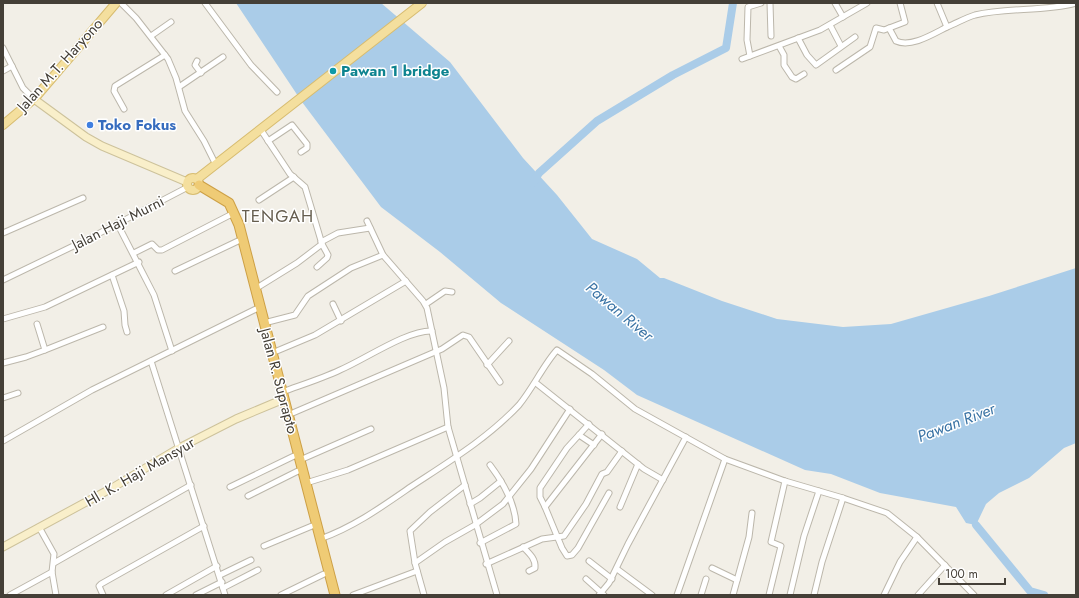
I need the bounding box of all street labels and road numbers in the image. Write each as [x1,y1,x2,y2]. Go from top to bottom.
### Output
street label: Jalan M.T. Haryono [11,13,108,118]
street label: Jalan Haji Murni [66,190,168,257]
street label: Jalan R. Suprapto [254,324,304,436]
street label: Hl. K. Haji Mansyur [81,431,200,512]

